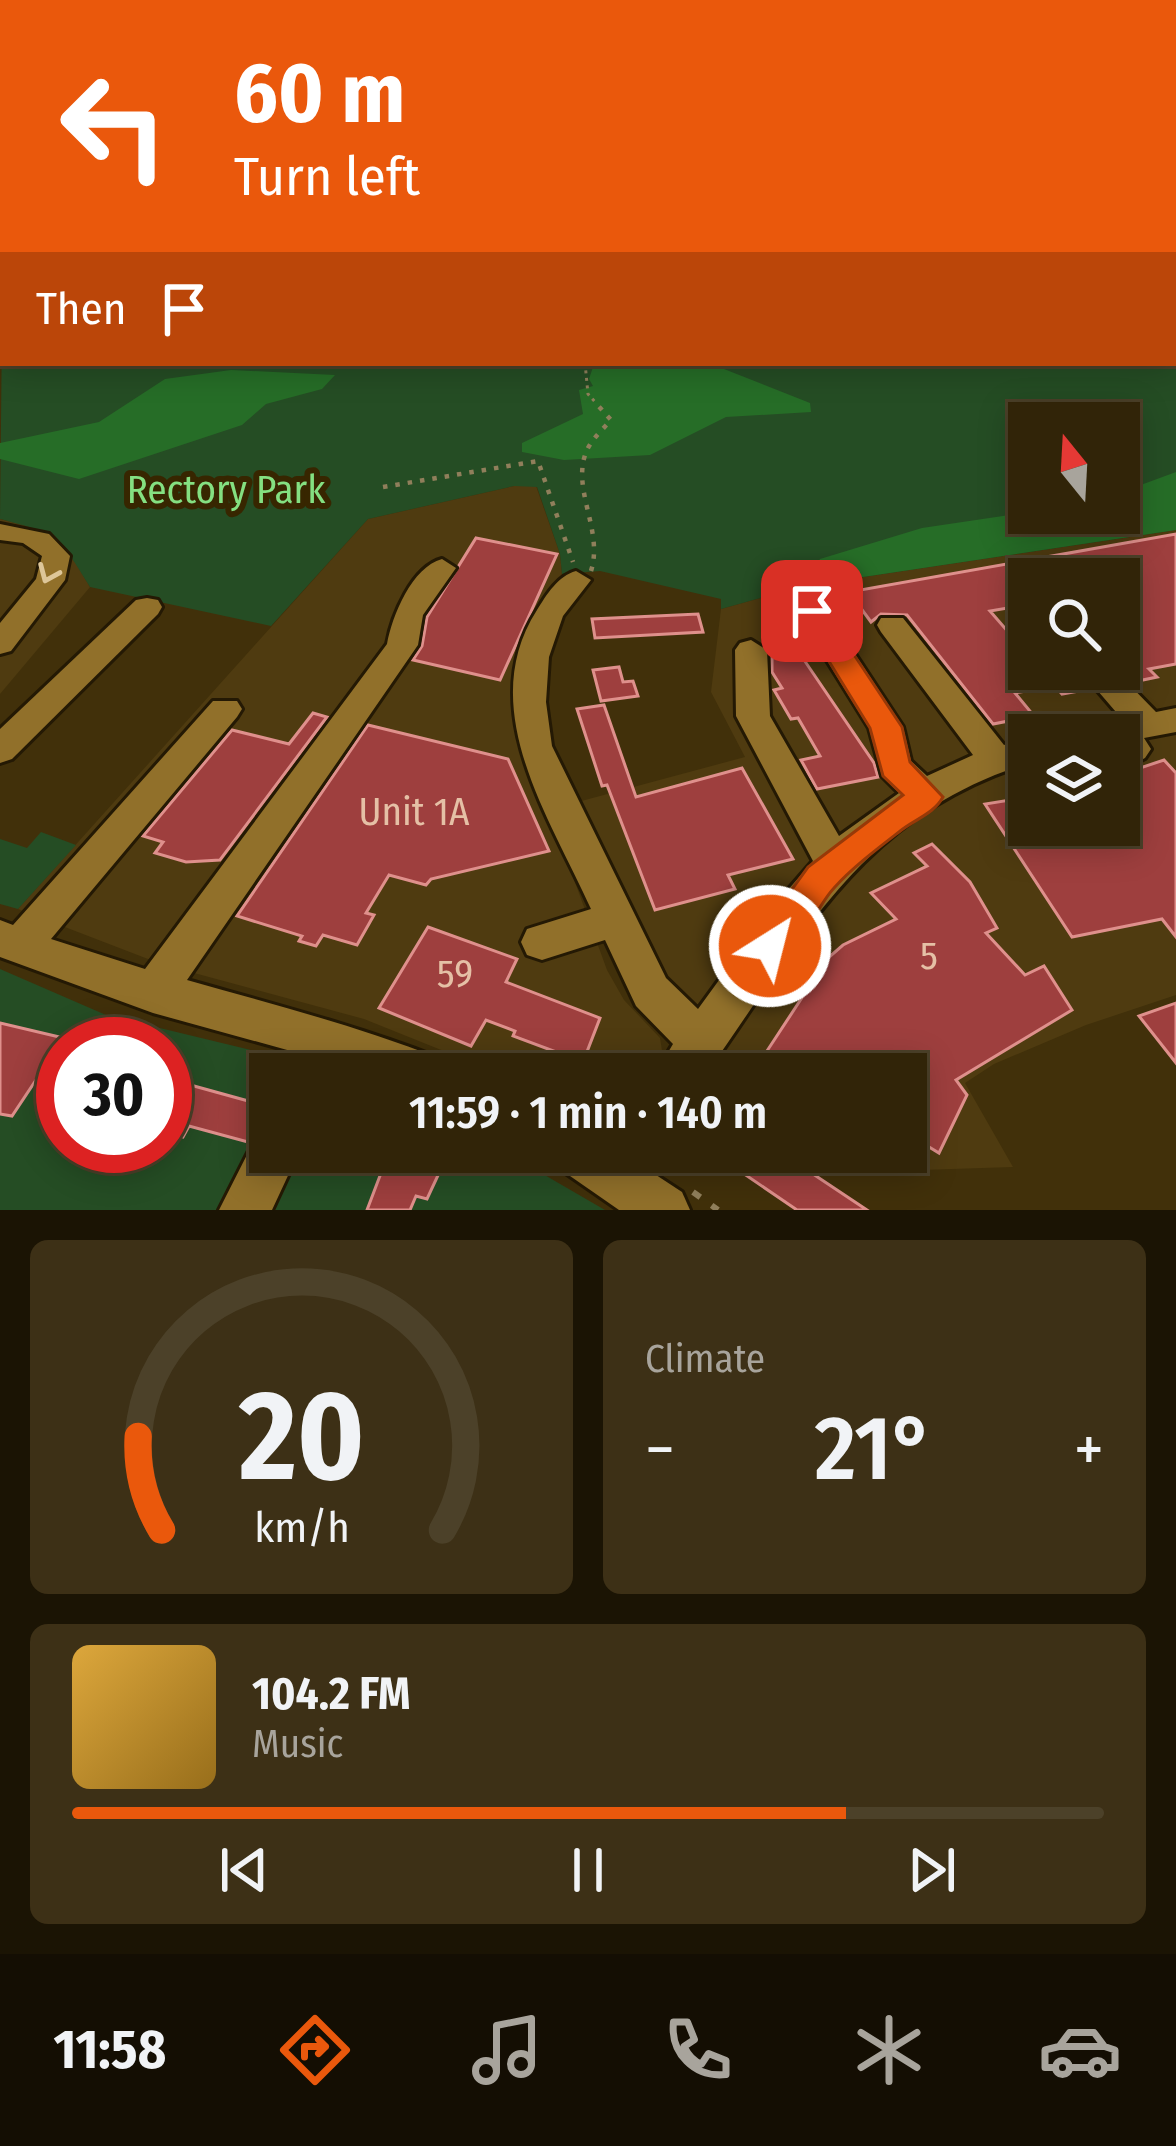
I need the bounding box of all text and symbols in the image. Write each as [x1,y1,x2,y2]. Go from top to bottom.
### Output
text: 60 m [234,43,405,144]
icon: left [36,48,192,204]
text: Turn left [234,145,420,209]
icon: arrive [151,276,217,342]
text: Then [36,282,127,336]
north arrow [1008,402,1140,534]
map controls [1008,402,1140,846]
park label: Rectory Park [127,467,326,513]
button: search [1008,558,1140,690]
pin [761,560,863,662]
one-way arrow [38,562,62,584]
icon: arrive [779,578,845,644]
button: layers [1008,714,1140,846]
house number: Unit 1A [359,789,470,835]
position arrow [707,883,833,1009]
house number: 5 [920,933,938,979]
house number: 59 [437,951,473,997]
speed limit sign: 30 [36,1017,192,1173]
text: 11:59 · 1 min · 140 m [409,1086,767,1140]
text: Climate [645,1336,765,1382]
text: 20 [238,1362,364,1512]
text: 21° [815,1395,934,1503]
text: − [645,1410,675,1489]
text: + [1074,1410,1104,1489]
text: km/h [254,1502,349,1553]
text: 104.2 FM [252,1667,410,1721]
text: Music [252,1721,343,1767]
icon: previous [211,1837,277,1903]
icon: pause [555,1837,621,1903]
icon: next [899,1837,965,1903]
icon: directions [273,2008,357,2092]
icon: music [465,2008,549,2092]
icon: phone [656,2008,740,2092]
icon: climate [847,2008,931,2092]
icon: car [1038,2008,1122,2092]
text: 11:58 [54,2018,166,2082]

